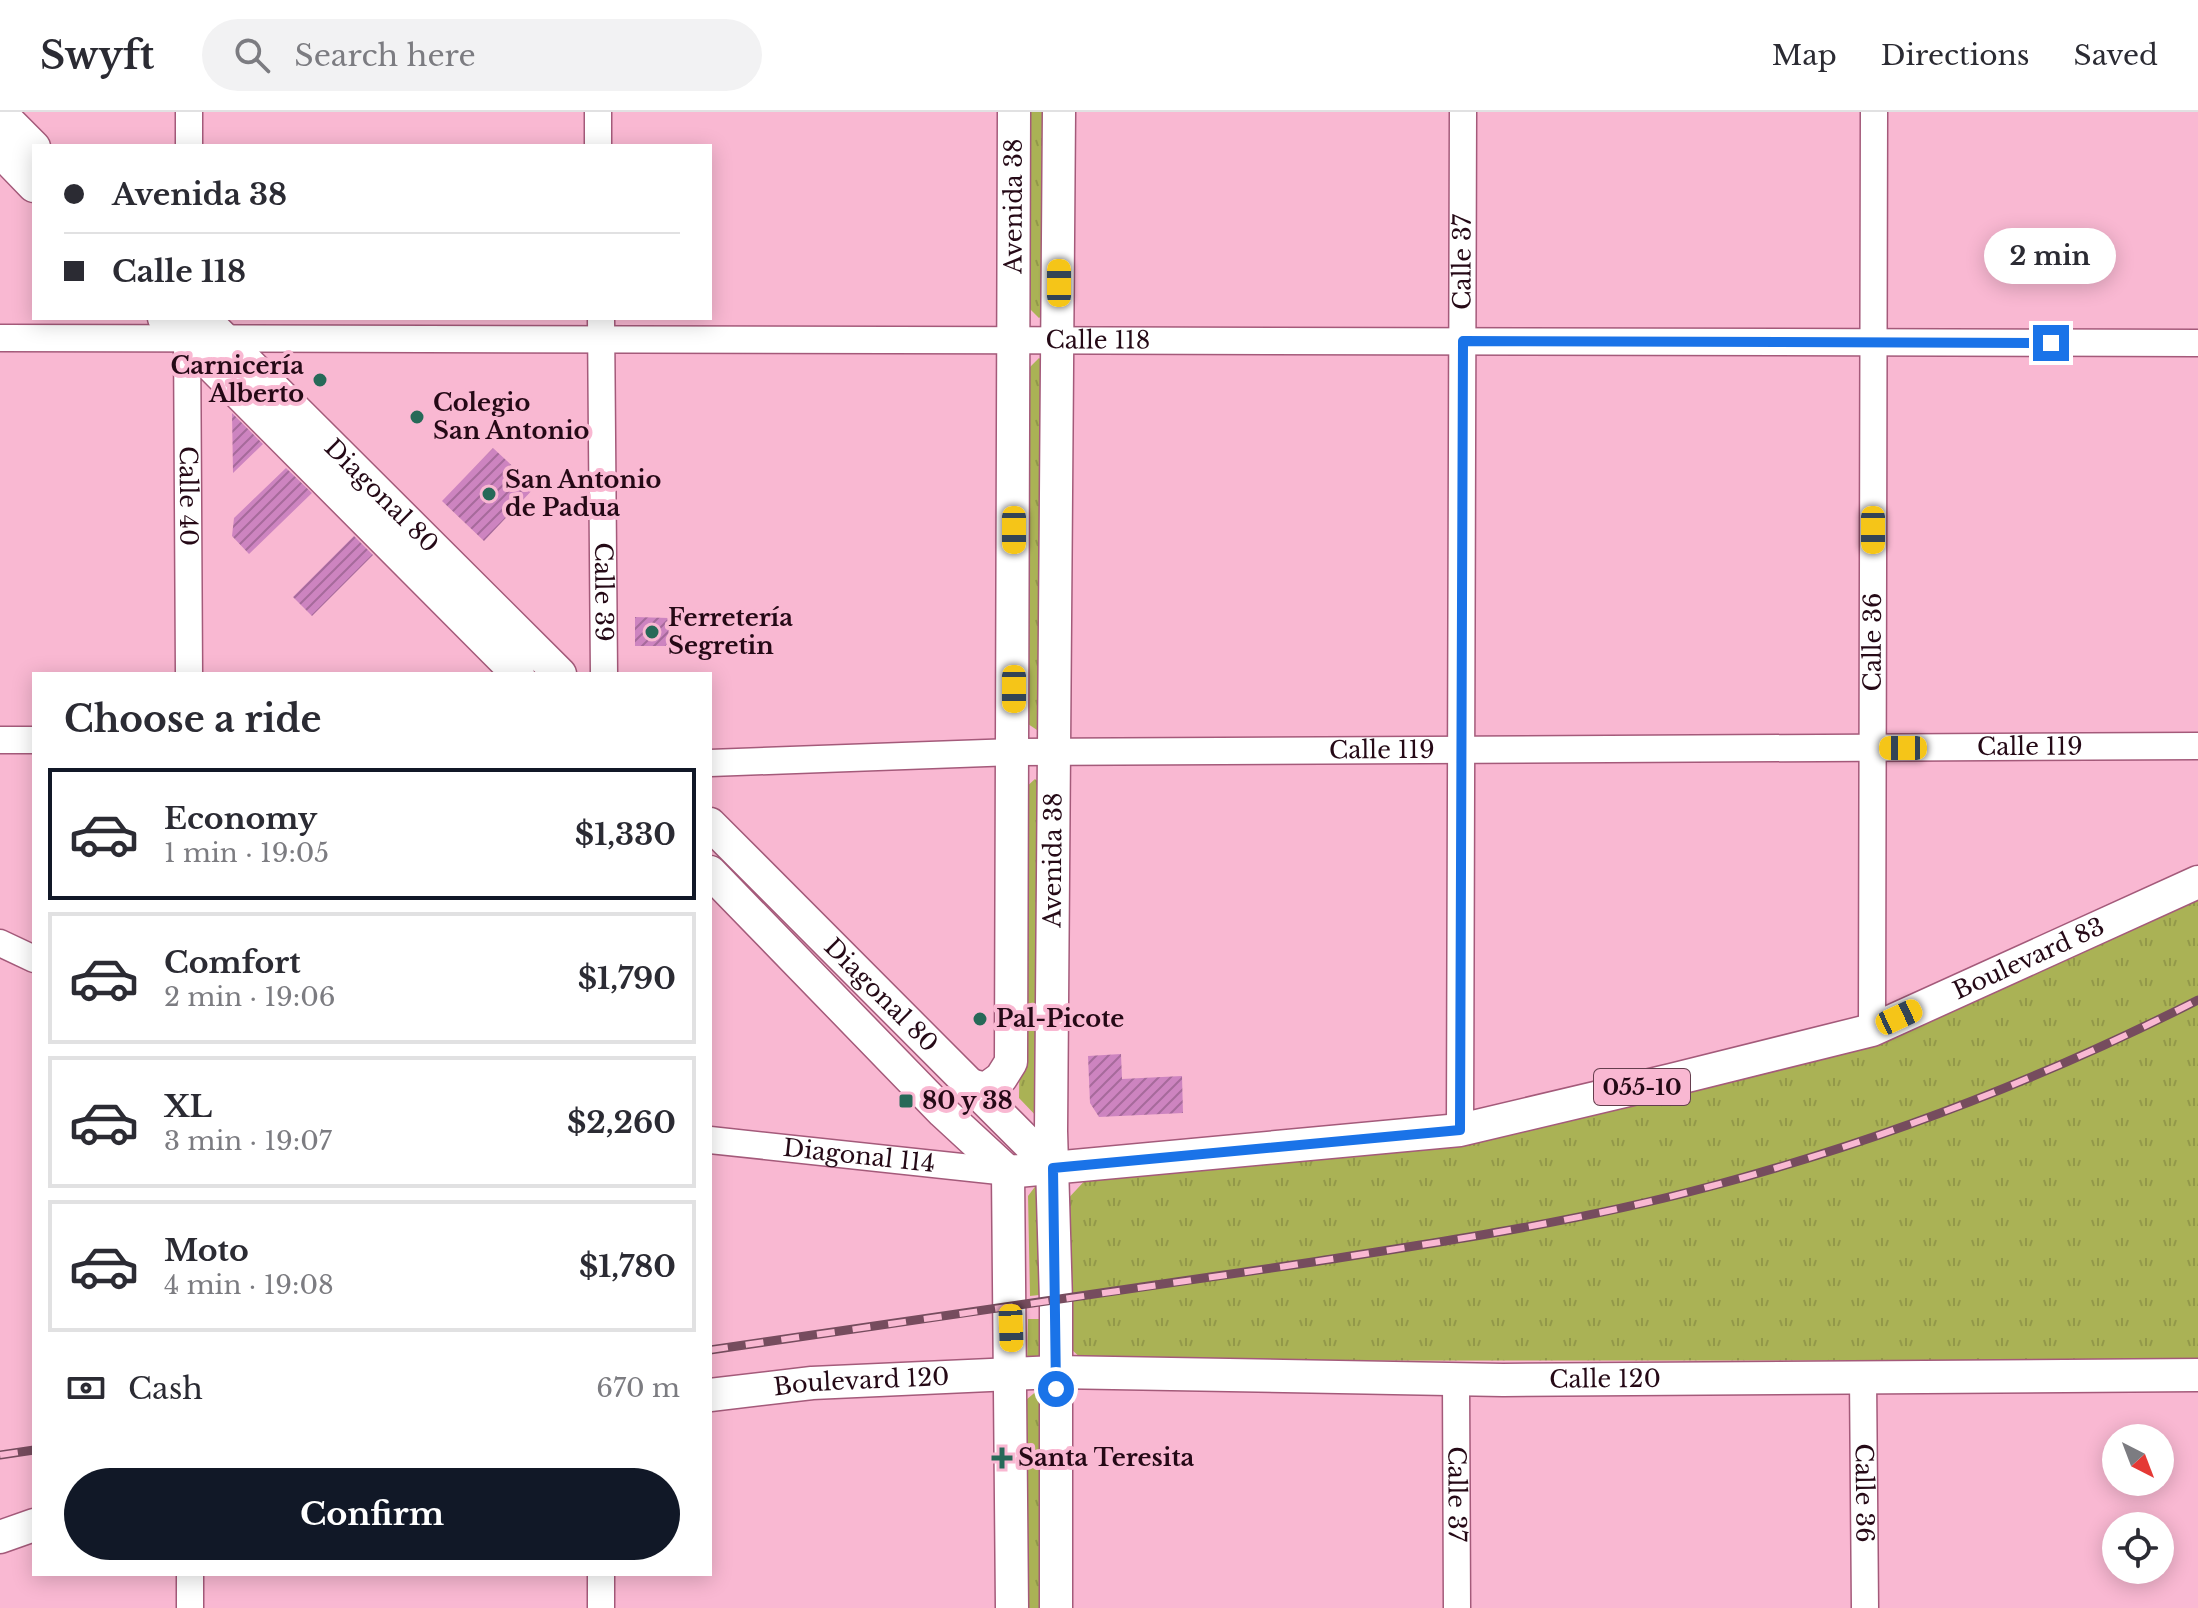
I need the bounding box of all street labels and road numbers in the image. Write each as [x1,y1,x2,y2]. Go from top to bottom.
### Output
street label: Avenida 38 [998,138,1028,275]
street label: Calle 37 [1447,213,1477,310]
street label: Calle 118 [1046,325,1150,355]
street label: Diagonal 80 [319,433,445,558]
street label: Calle 40 [174,446,203,546]
street label: Calle 39 [589,542,619,642]
street label: Calle 36 [1858,592,1887,692]
street label: Calle 119 [1977,732,2083,761]
street label: Calle 119 [1329,735,1435,764]
street label: Avenida 38 [1038,792,1068,929]
street label: Boulevard 83 [1948,912,2109,1005]
street label: Diagonal 80 [818,932,944,1058]
road number: 055-10 [1594,1069,1690,1105]
street label: Diagonal 114 [782,1133,937,1178]
street label: Boulevard 120 [772,1362,950,1401]
street label: Calle 120 [1549,1364,1661,1394]
street label: Calle 36 [1850,1443,1879,1543]
street label: Calle 37 [1442,1446,1472,1543]

